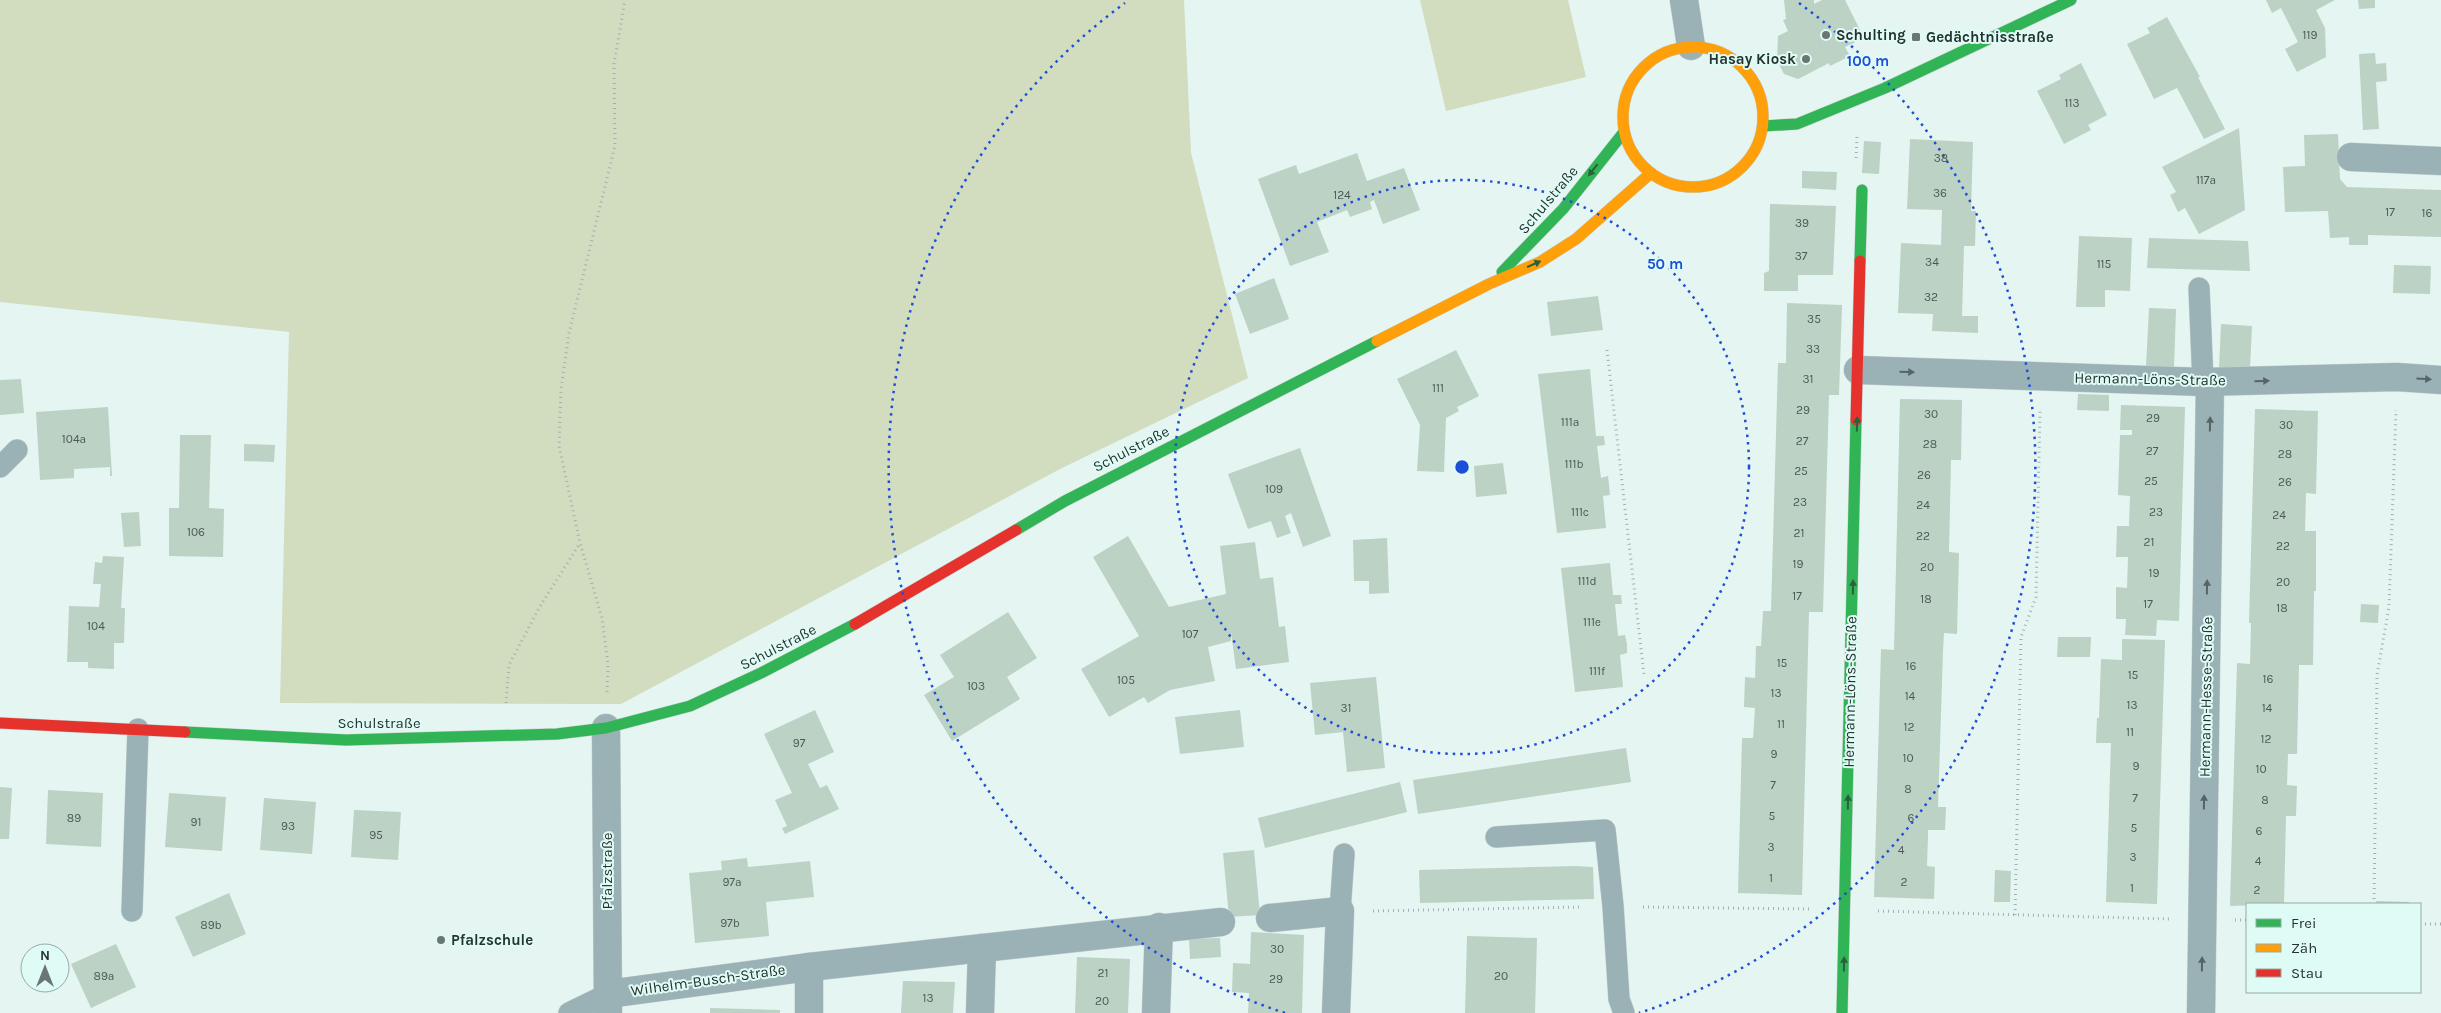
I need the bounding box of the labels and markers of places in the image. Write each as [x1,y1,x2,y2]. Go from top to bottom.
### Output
place label: Schulting [1836,26,1906,44]
place label: Gedächtnisstraße [1926,28,2054,46]
marker: Schulting [1820,29,1832,41]
marker: Gedächtnisstraße [1910,31,1922,43]
place label: Hasay Kiosk [1709,50,1796,68]
marker: Hasay Kiosk [1800,53,1812,65]
centre of rings [1453,458,1471,476]
place label: Pfalzschule [451,931,533,949]
marker: Pfalzschule [435,934,447,946]

